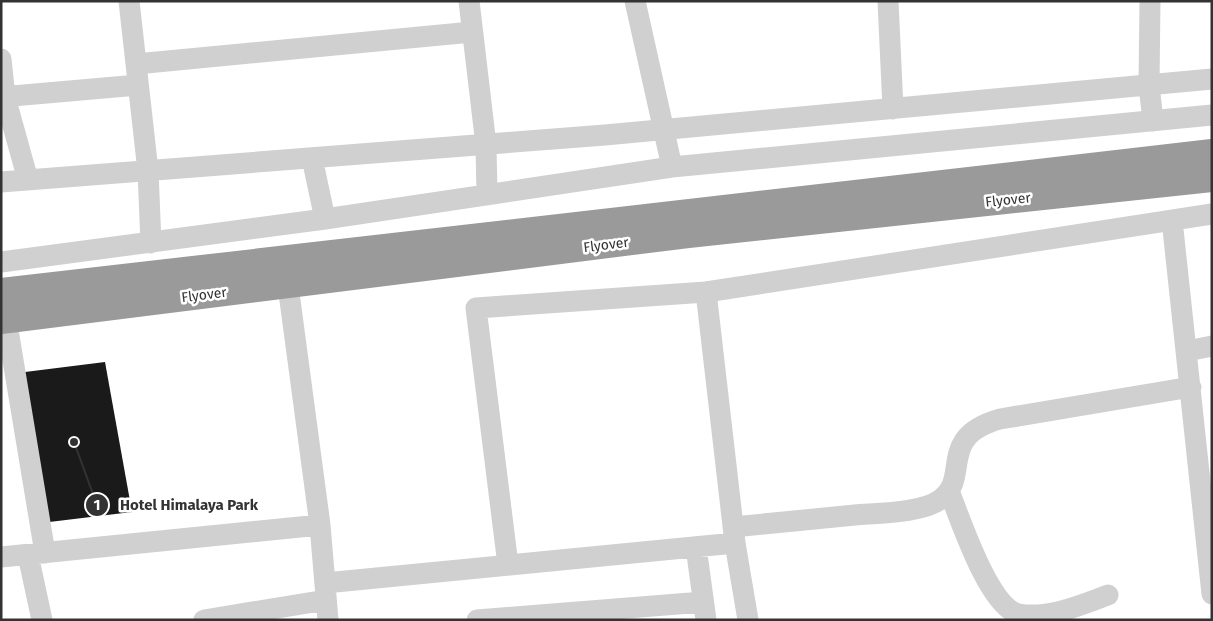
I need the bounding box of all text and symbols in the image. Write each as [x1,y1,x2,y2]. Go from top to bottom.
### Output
street label: Flyover [984,189,1032,211]
street label: Flyover [582,234,630,256]
street label: Flyover [180,284,228,306]
callout: Hotel Himalaya Park [85,490,268,520]
text: 1 [94,496,100,514]
text: Hotel Himalaya Park [120,496,259,514]

